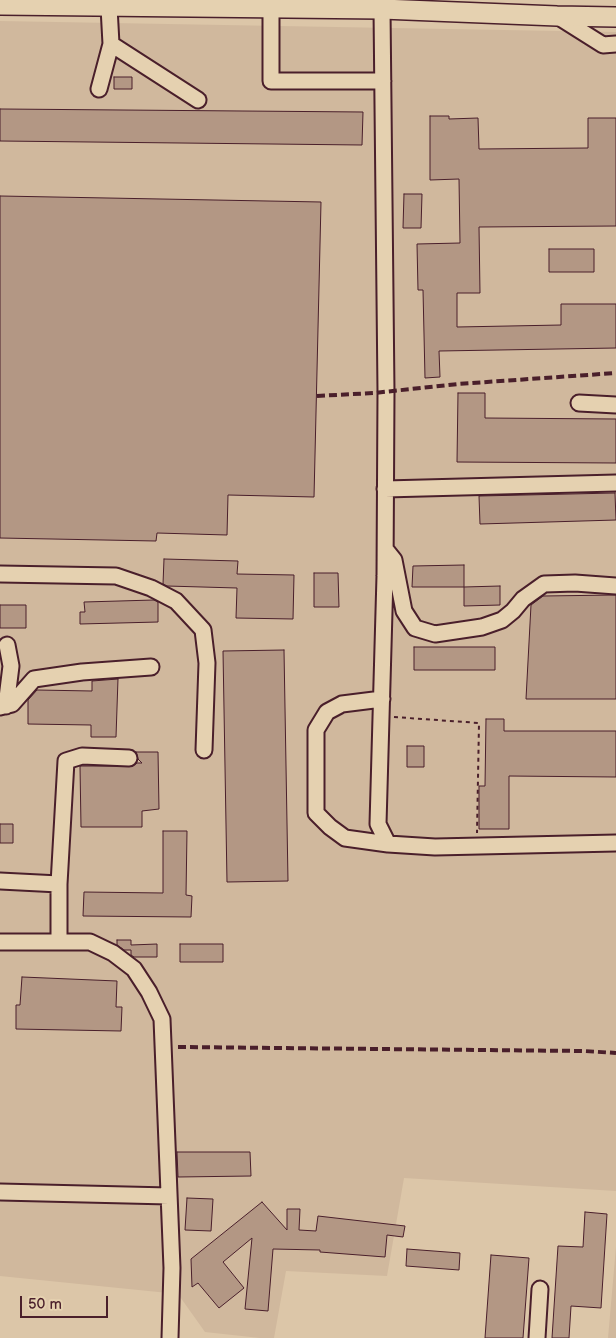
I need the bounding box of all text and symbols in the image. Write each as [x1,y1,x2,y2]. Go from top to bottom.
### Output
scale bar [22,1286,110,1318]
text: 50 m [28,1295,62,1314]

